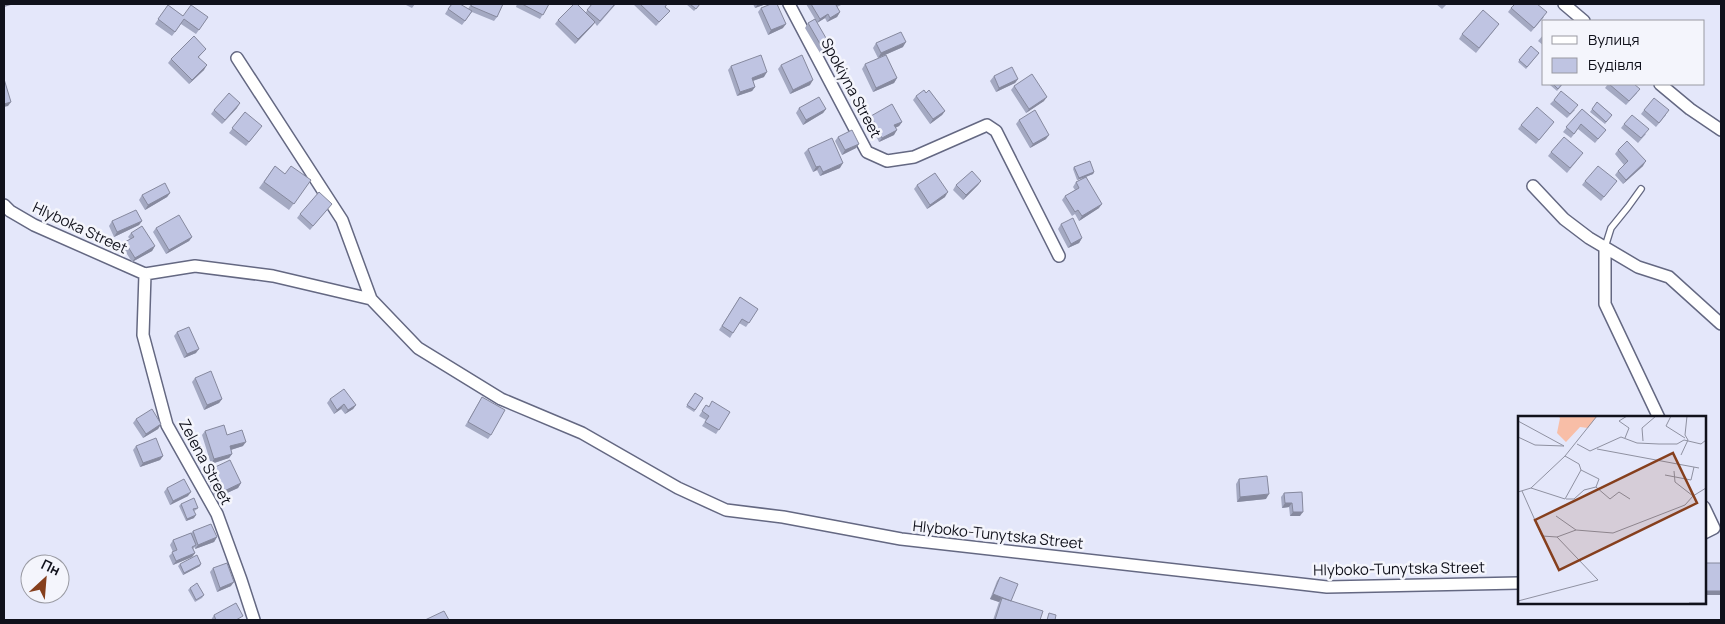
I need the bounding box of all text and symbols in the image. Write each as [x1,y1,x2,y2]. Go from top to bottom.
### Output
legend [1542,20,1705,85]
text: Вулиця [1588,29,1640,50]
street label: Spokiyna Street [816,34,887,141]
text: Будівля [1588,54,1642,75]
street label: Hlyboka Street [29,196,131,259]
street label: Zelena Street [174,415,237,508]
inset map [1518,416,1705,604]
street label: Hlyboko-Tunytska Street [912,515,1084,554]
north arrow [20,554,70,604]
text: Пн [38,554,64,580]
street label: Hlyboko-Tunytska Street [1313,557,1485,580]

